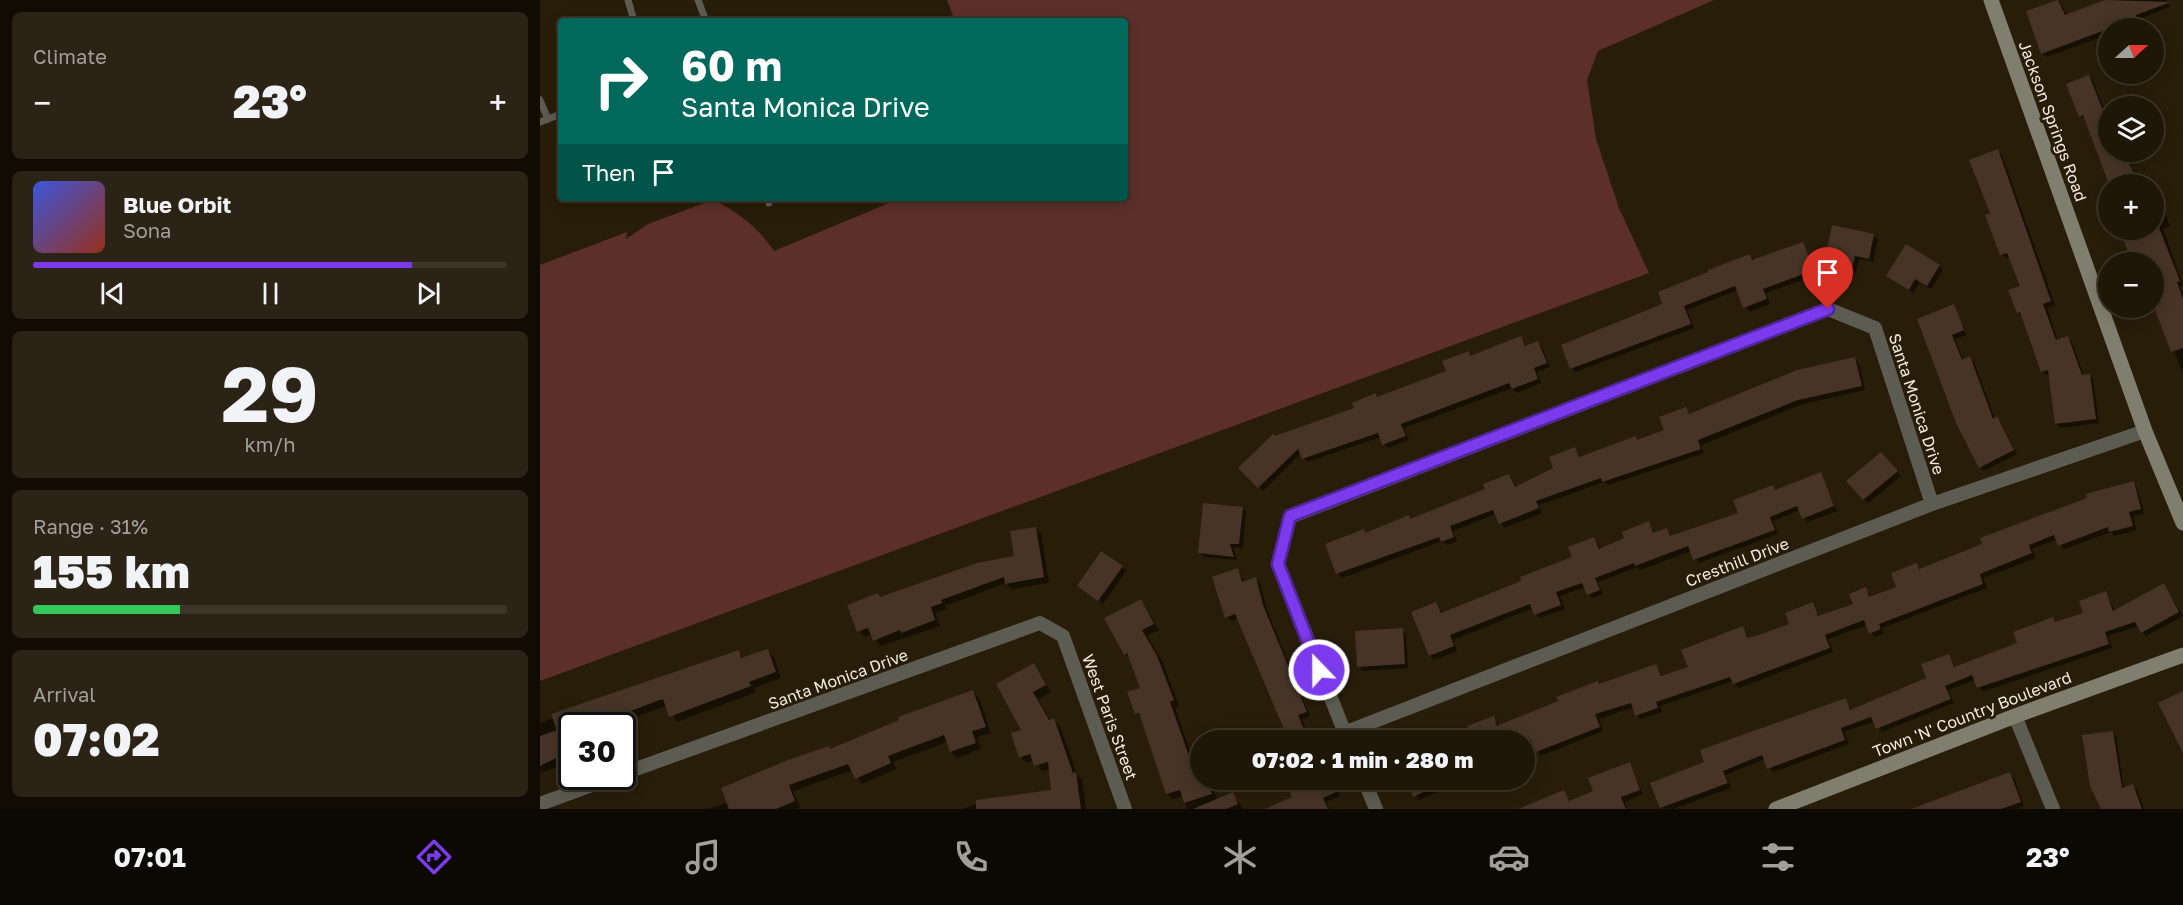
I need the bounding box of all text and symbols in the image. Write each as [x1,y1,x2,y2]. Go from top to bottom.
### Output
north arrow [2098,18,2164,84]
map controls [2098,18,2164,318]
street label: Jackson Springs Road [2015,38,2091,204]
text: 60 m [681,40,782,90]
icon: right [582,42,660,120]
text: Climate [33,44,107,68]
text: 23° [233,74,307,128]
text: − [33,83,51,122]
text: + [489,83,507,122]
text: Santa Monica Drive [681,91,930,123]
button: layers [2098,96,2164,162]
icon: arrive [647,156,680,189]
text: Then [582,159,635,186]
button: + [2098,174,2164,240]
text: Blue Orbit [123,191,231,218]
text: Sona [123,218,171,242]
pin [1802,247,1853,309]
button: − [2098,252,2164,318]
icon: arrive [1811,256,1844,289]
icon: previous [96,277,129,310]
icon: pause [254,277,287,310]
icon: next [412,277,445,310]
street label: Santa Monica Drive [1885,331,1949,477]
text: 29 [221,346,319,439]
text: km/h [245,432,295,456]
text: Range · 31% [33,514,148,538]
street label: Cresthill Drive [1682,533,1792,591]
text: 155 km [33,544,190,598]
position arrow [1287,638,1351,702]
street label: Santa Monica Drive [765,644,911,714]
street label: West Paris Street [1078,651,1142,783]
street label: Town 'N' Country Boulevard [1870,667,2074,761]
text: Arrival [33,682,96,706]
text: 07:02 [33,712,160,766]
speed limit sign: 30 [558,712,636,790]
text: 07:02 · 1 min · 280 m [1252,746,1473,773]
icon: directions [413,836,455,878]
icon: music [682,836,724,878]
icon: phone [950,836,992,878]
icon: climate [1219,836,1261,878]
icon: car [1488,836,1530,878]
icon: filters [1757,836,1799,878]
text: 07:01 [113,841,186,873]
text: 23° [2026,841,2070,873]

